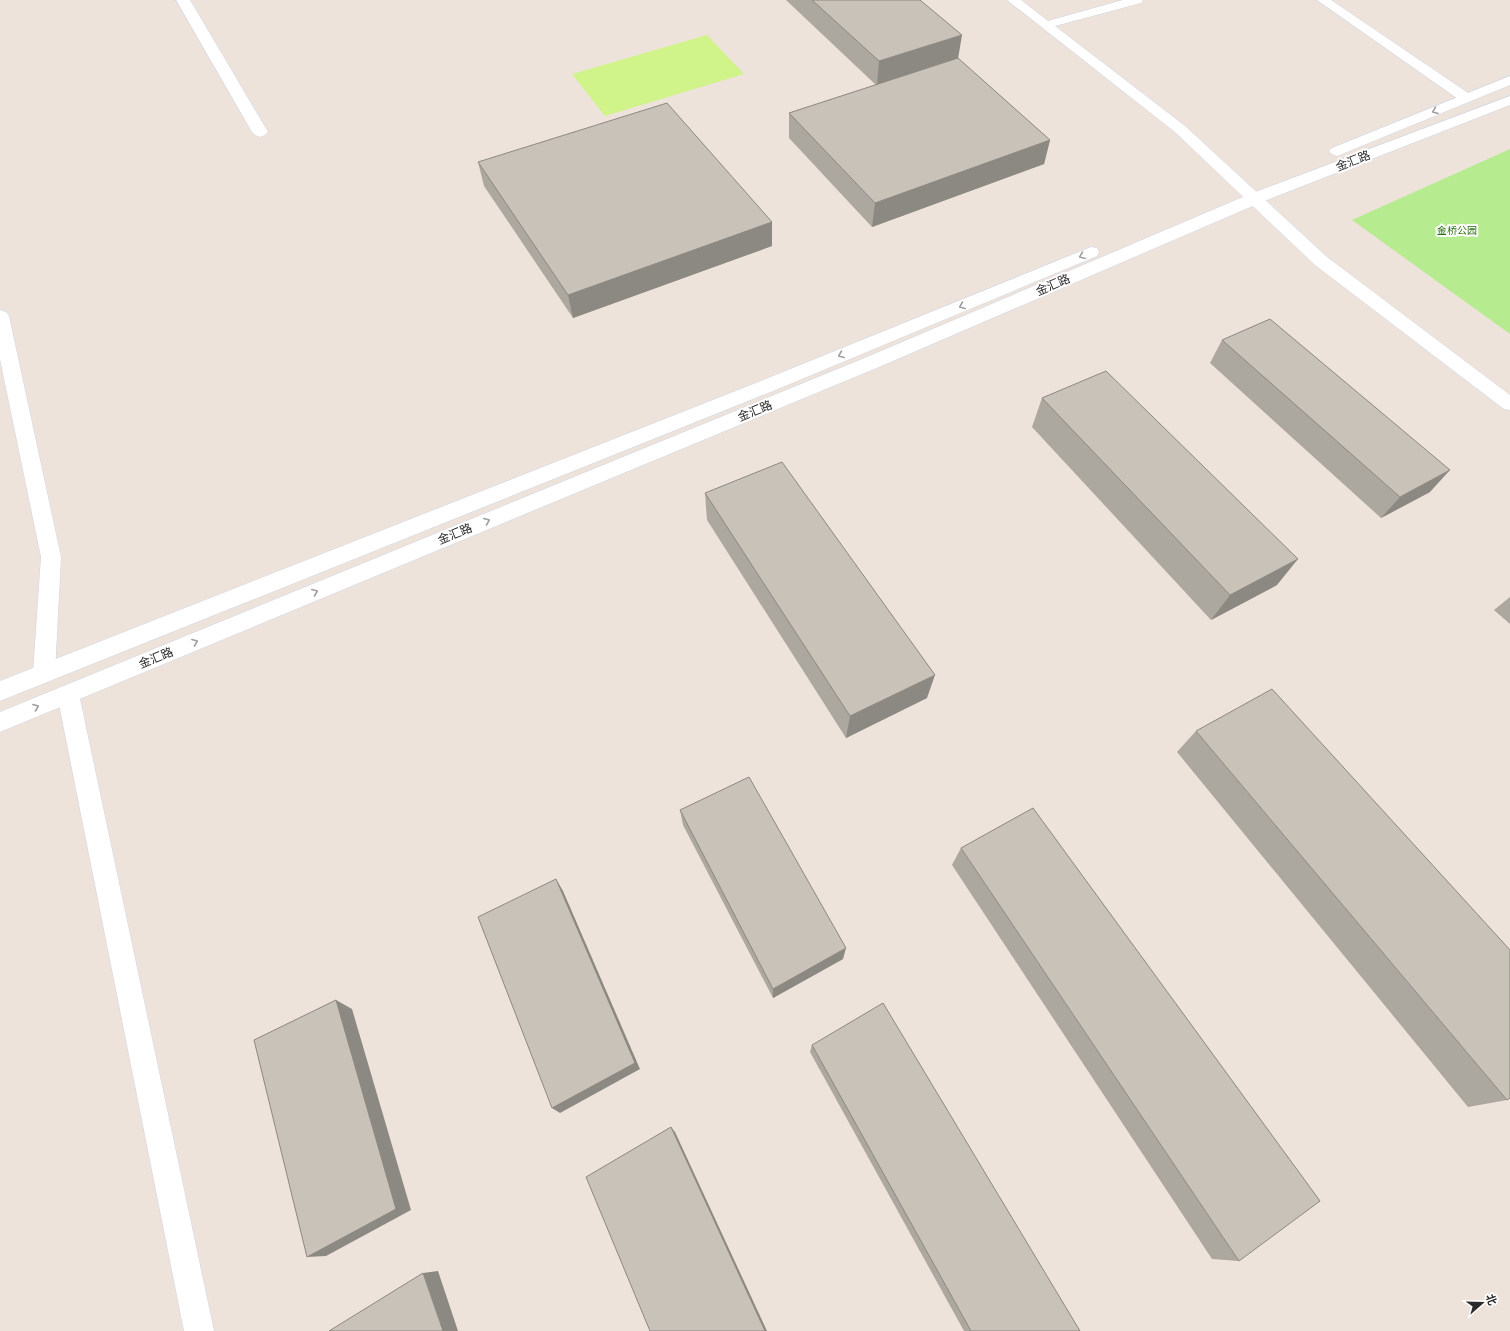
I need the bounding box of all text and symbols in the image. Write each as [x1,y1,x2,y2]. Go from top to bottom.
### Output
one-way arrow [1432,106,1440,114]
street label: 金汇路 [1333,147,1372,174]
park label: 金桥公园 [1437,224,1477,237]
one-way arrow [1078,252,1085,260]
street label: 金汇路 [1033,271,1072,298]
one-way arrow [958,301,965,309]
one-way arrow [838,350,846,358]
street label: 金汇路 [735,397,774,424]
one-way arrow [483,518,491,526]
street label: 金汇路 [435,520,474,547]
one-way arrow [311,589,319,597]
one-way arrow [191,638,198,646]
street label: 金汇路 [136,644,175,671]
one-way arrow [33,704,40,712]
north arrow [1462,1283,1502,1323]
text: 北 [1483,1292,1500,1307]

